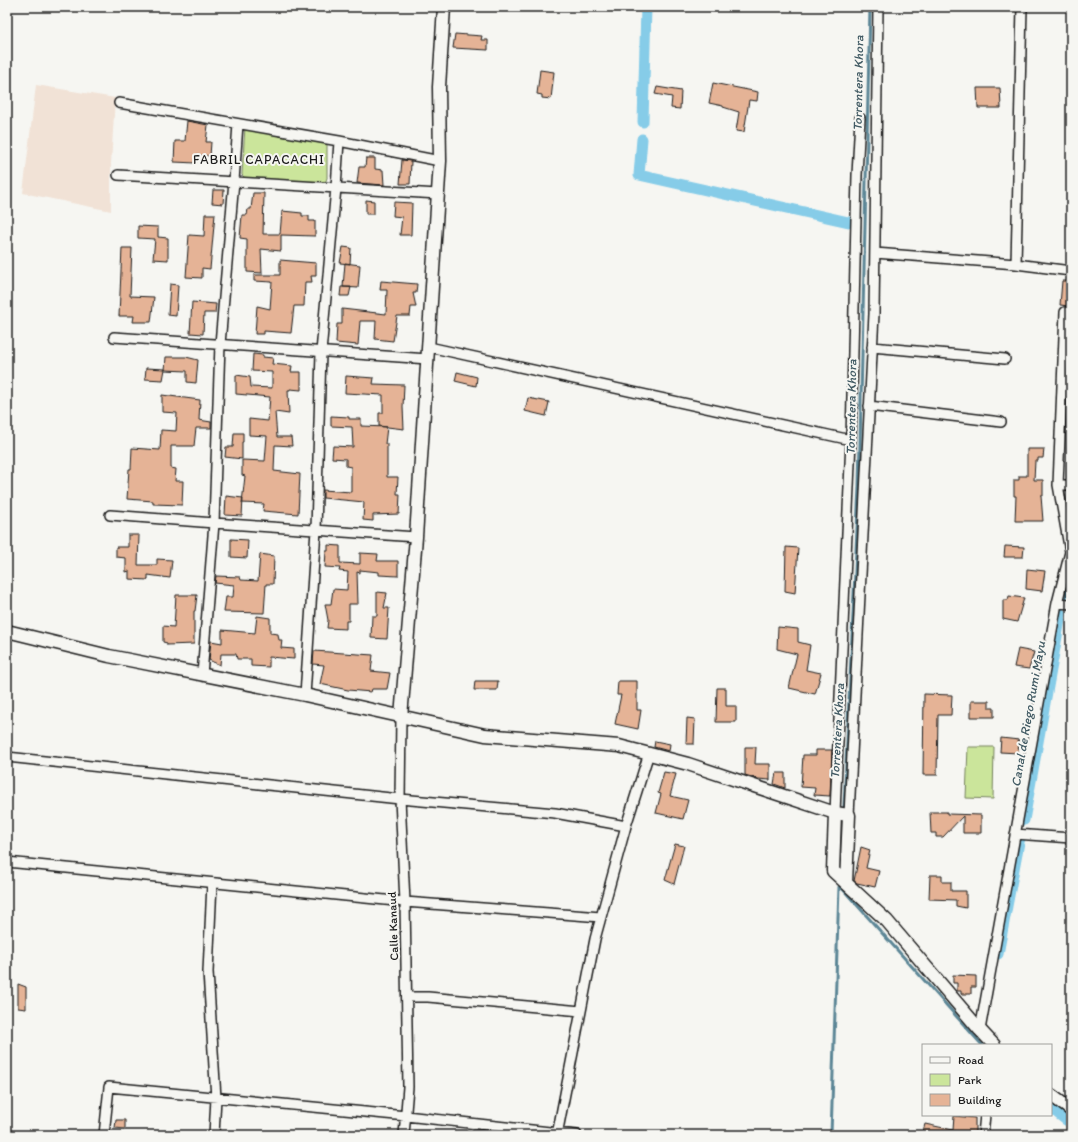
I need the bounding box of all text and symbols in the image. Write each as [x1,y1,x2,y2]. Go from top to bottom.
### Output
water label: Torrentera Khora [850,35,866,131]
district label: FABRIL CAPACACHI [193,152,325,167]
water label: Torrentera Khora [843,359,859,455]
water label: Canal de Riego Rumi Mayu [1008,639,1048,788]
water label: Torrentera Khora [827,683,847,779]
street label: Calle Kanaud [385,891,401,961]
legend [922,1044,1052,1116]
text: Road [958,1053,984,1067]
text: Park [958,1073,982,1087]
text: Building [958,1093,1002,1107]

